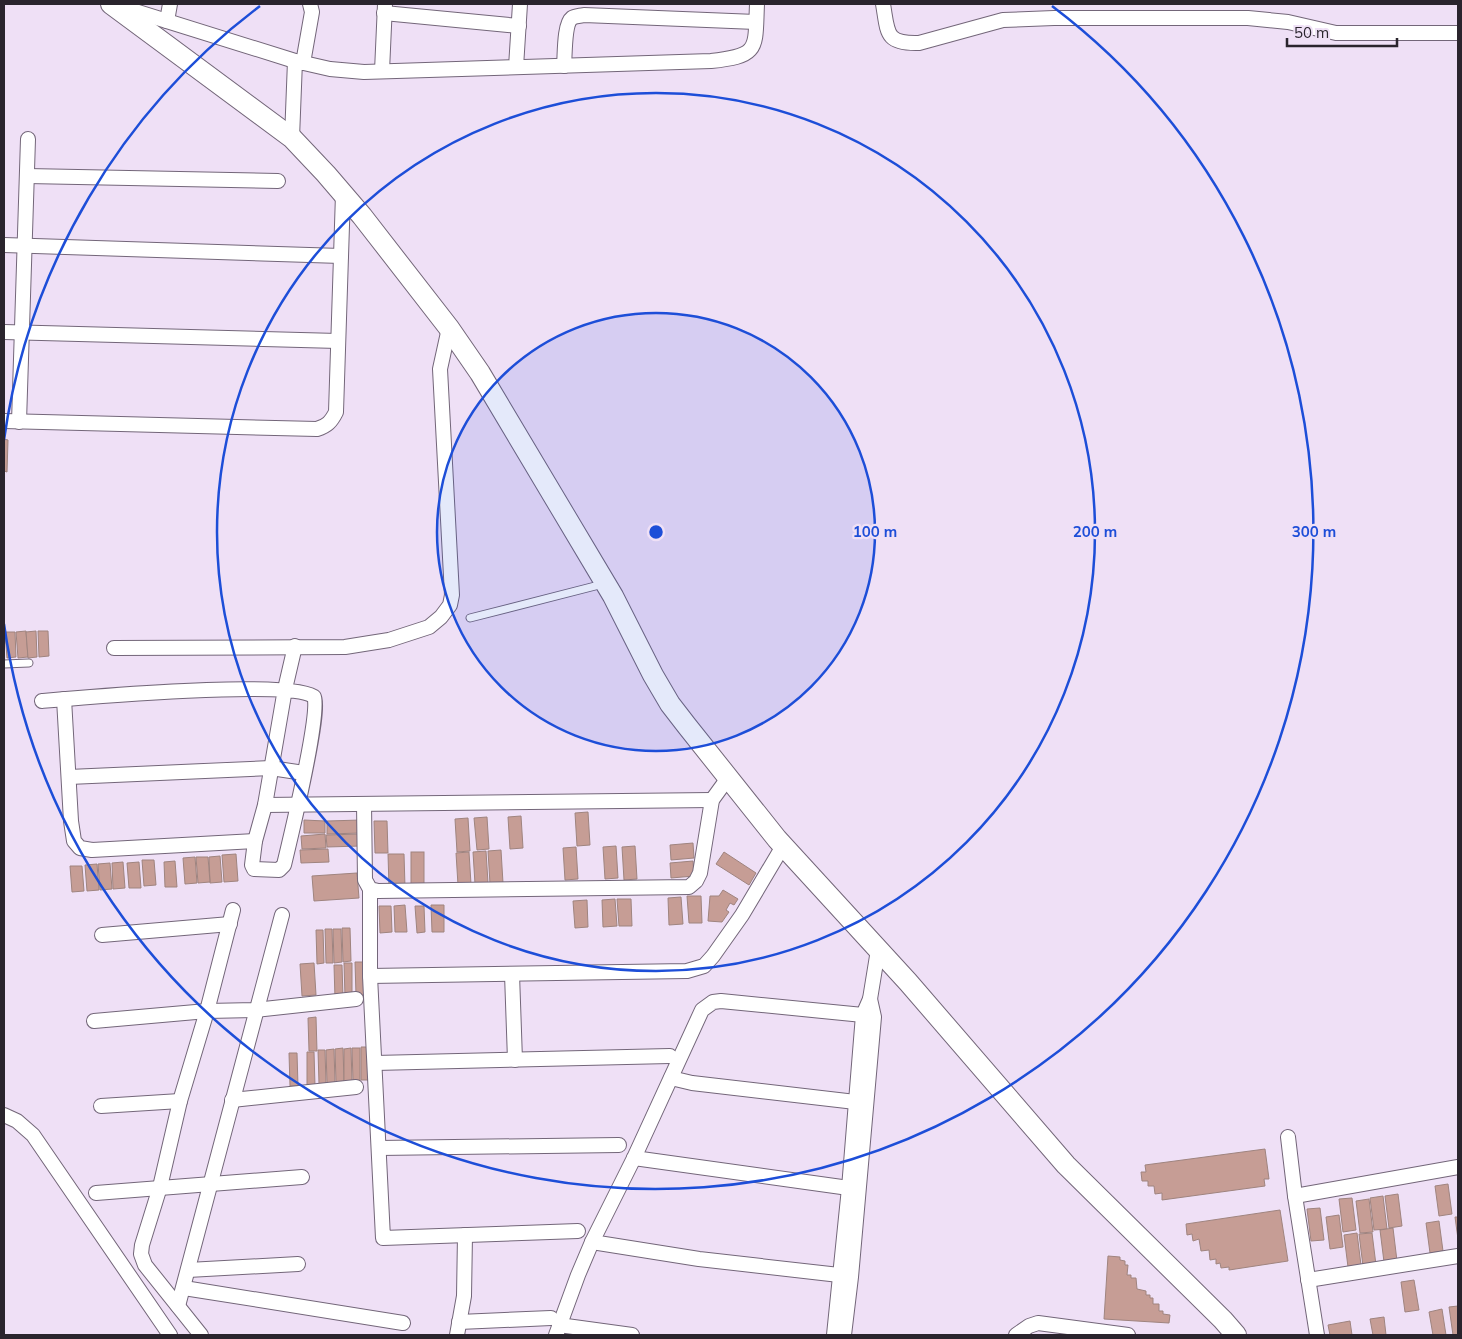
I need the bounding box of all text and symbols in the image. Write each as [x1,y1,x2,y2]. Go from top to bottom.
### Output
scale bar [1287,15,1397,47]
text: 50 m [1294,23,1329,42]
text: 100 m [853,522,897,541]
text: 200 m [1073,522,1117,541]
text: 300 m [1292,522,1336,541]
centre of rings [647,523,665,541]

